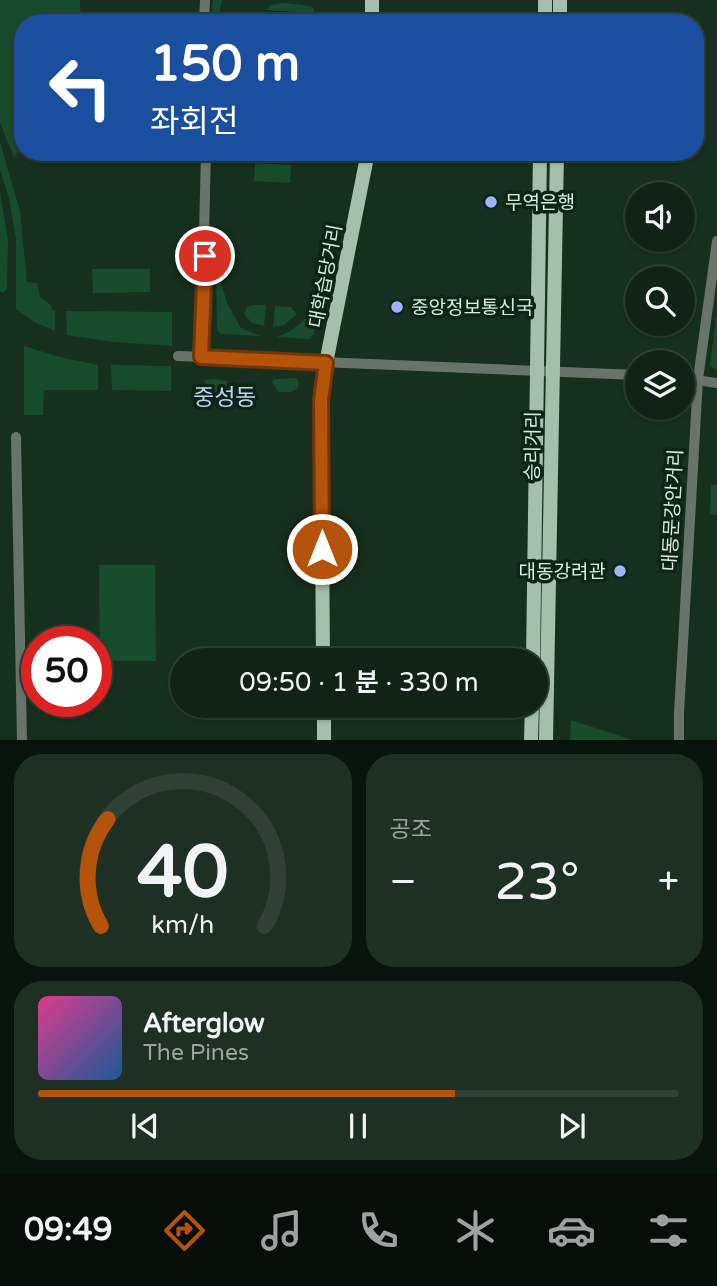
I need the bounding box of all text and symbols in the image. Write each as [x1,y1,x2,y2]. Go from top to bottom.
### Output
text: 150 m [150,35,300,94]
icon: left [35,42,126,133]
text: 좌회전 [150,103,238,141]
map controls [625,182,695,420]
button: sound [625,182,695,252]
place label: 무역은행 [505,192,575,214]
marker: 무역은행 [483,194,499,210]
street label: 대학습당거리 [305,223,347,330]
pin [175,226,235,286]
icon: arrive [186,237,224,275]
button: search [625,266,695,336]
place label: 중앙정보통신국 [411,297,533,319]
marker: 중앙정보통신국 [389,299,405,315]
button: layers [625,350,695,420]
district label: 중성동 [193,384,257,412]
street label: 승리거리 [521,411,545,481]
street label: 대동문강안거리 [659,448,687,572]
position arrow [285,512,359,586]
place label: 대동강려관 [519,561,606,583]
marker: 대동강려관 [612,563,628,579]
speed limit sign: 50 [21,626,112,717]
text: 09:50 · 1 분 · 330 m [239,667,479,698]
text: 공조 [390,816,432,844]
text: 40 [137,830,228,918]
text: 23° [495,851,580,914]
text: − [390,859,417,905]
text: + [658,859,679,905]
text: km/h [151,910,214,940]
text: Afterglow [143,1008,265,1039]
text: The Pines [143,1039,249,1067]
icon: previous [126,1107,164,1145]
icon: pause [339,1107,377,1145]
icon: next [553,1107,591,1145]
icon: directions [160,1206,209,1255]
icon: music [257,1206,306,1255]
icon: phone [354,1206,403,1255]
icon: climate [451,1206,500,1255]
icon: car [547,1206,596,1255]
icon: filters [644,1206,693,1255]
text: 09:49 [24,1211,113,1249]

